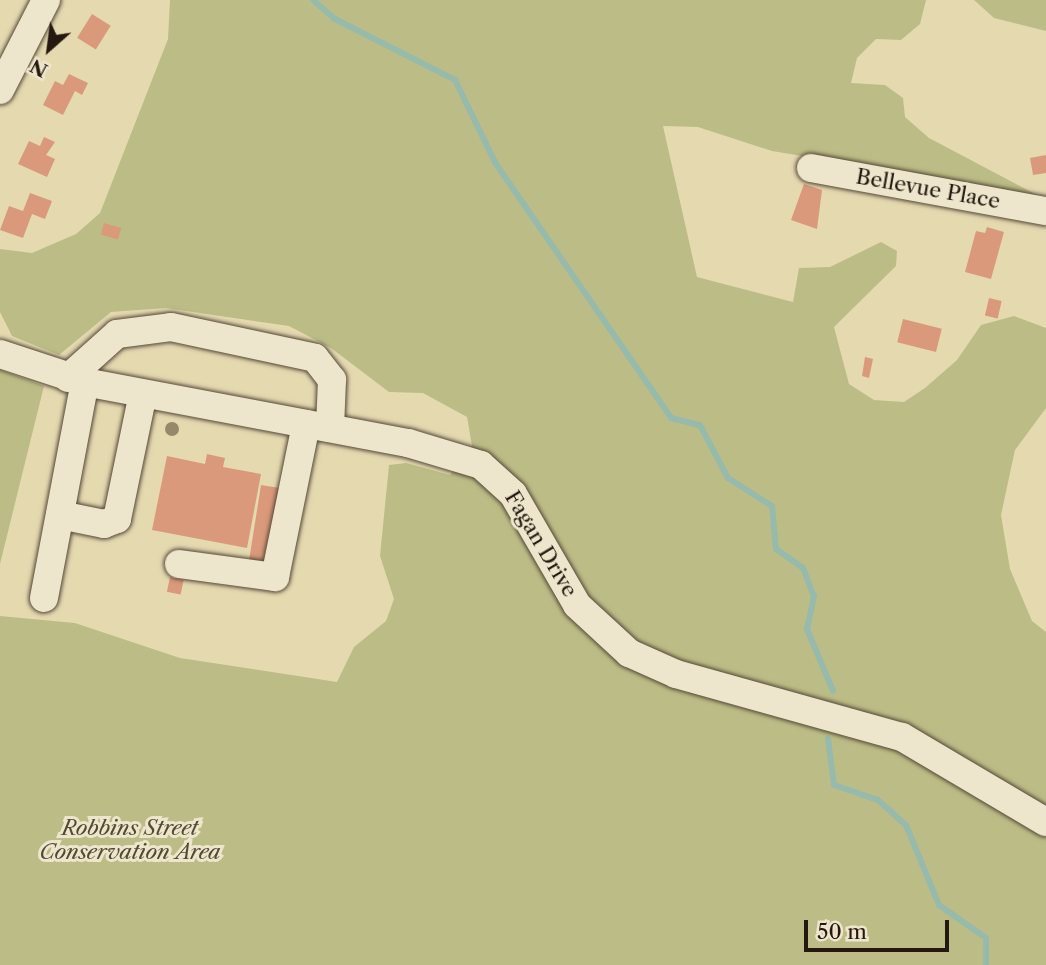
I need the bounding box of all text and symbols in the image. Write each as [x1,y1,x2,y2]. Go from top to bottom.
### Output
north arrow [14,14,84,84]
text: N [26,54,52,82]
street label: Bellevue Place [854,164,1002,214]
street label: Fagan Drive [499,486,583,602]
park label: Robbins Street Conservation Area [40,815,220,865]
scale bar [808,906,953,950]
text: 50 m [817,919,867,944]

